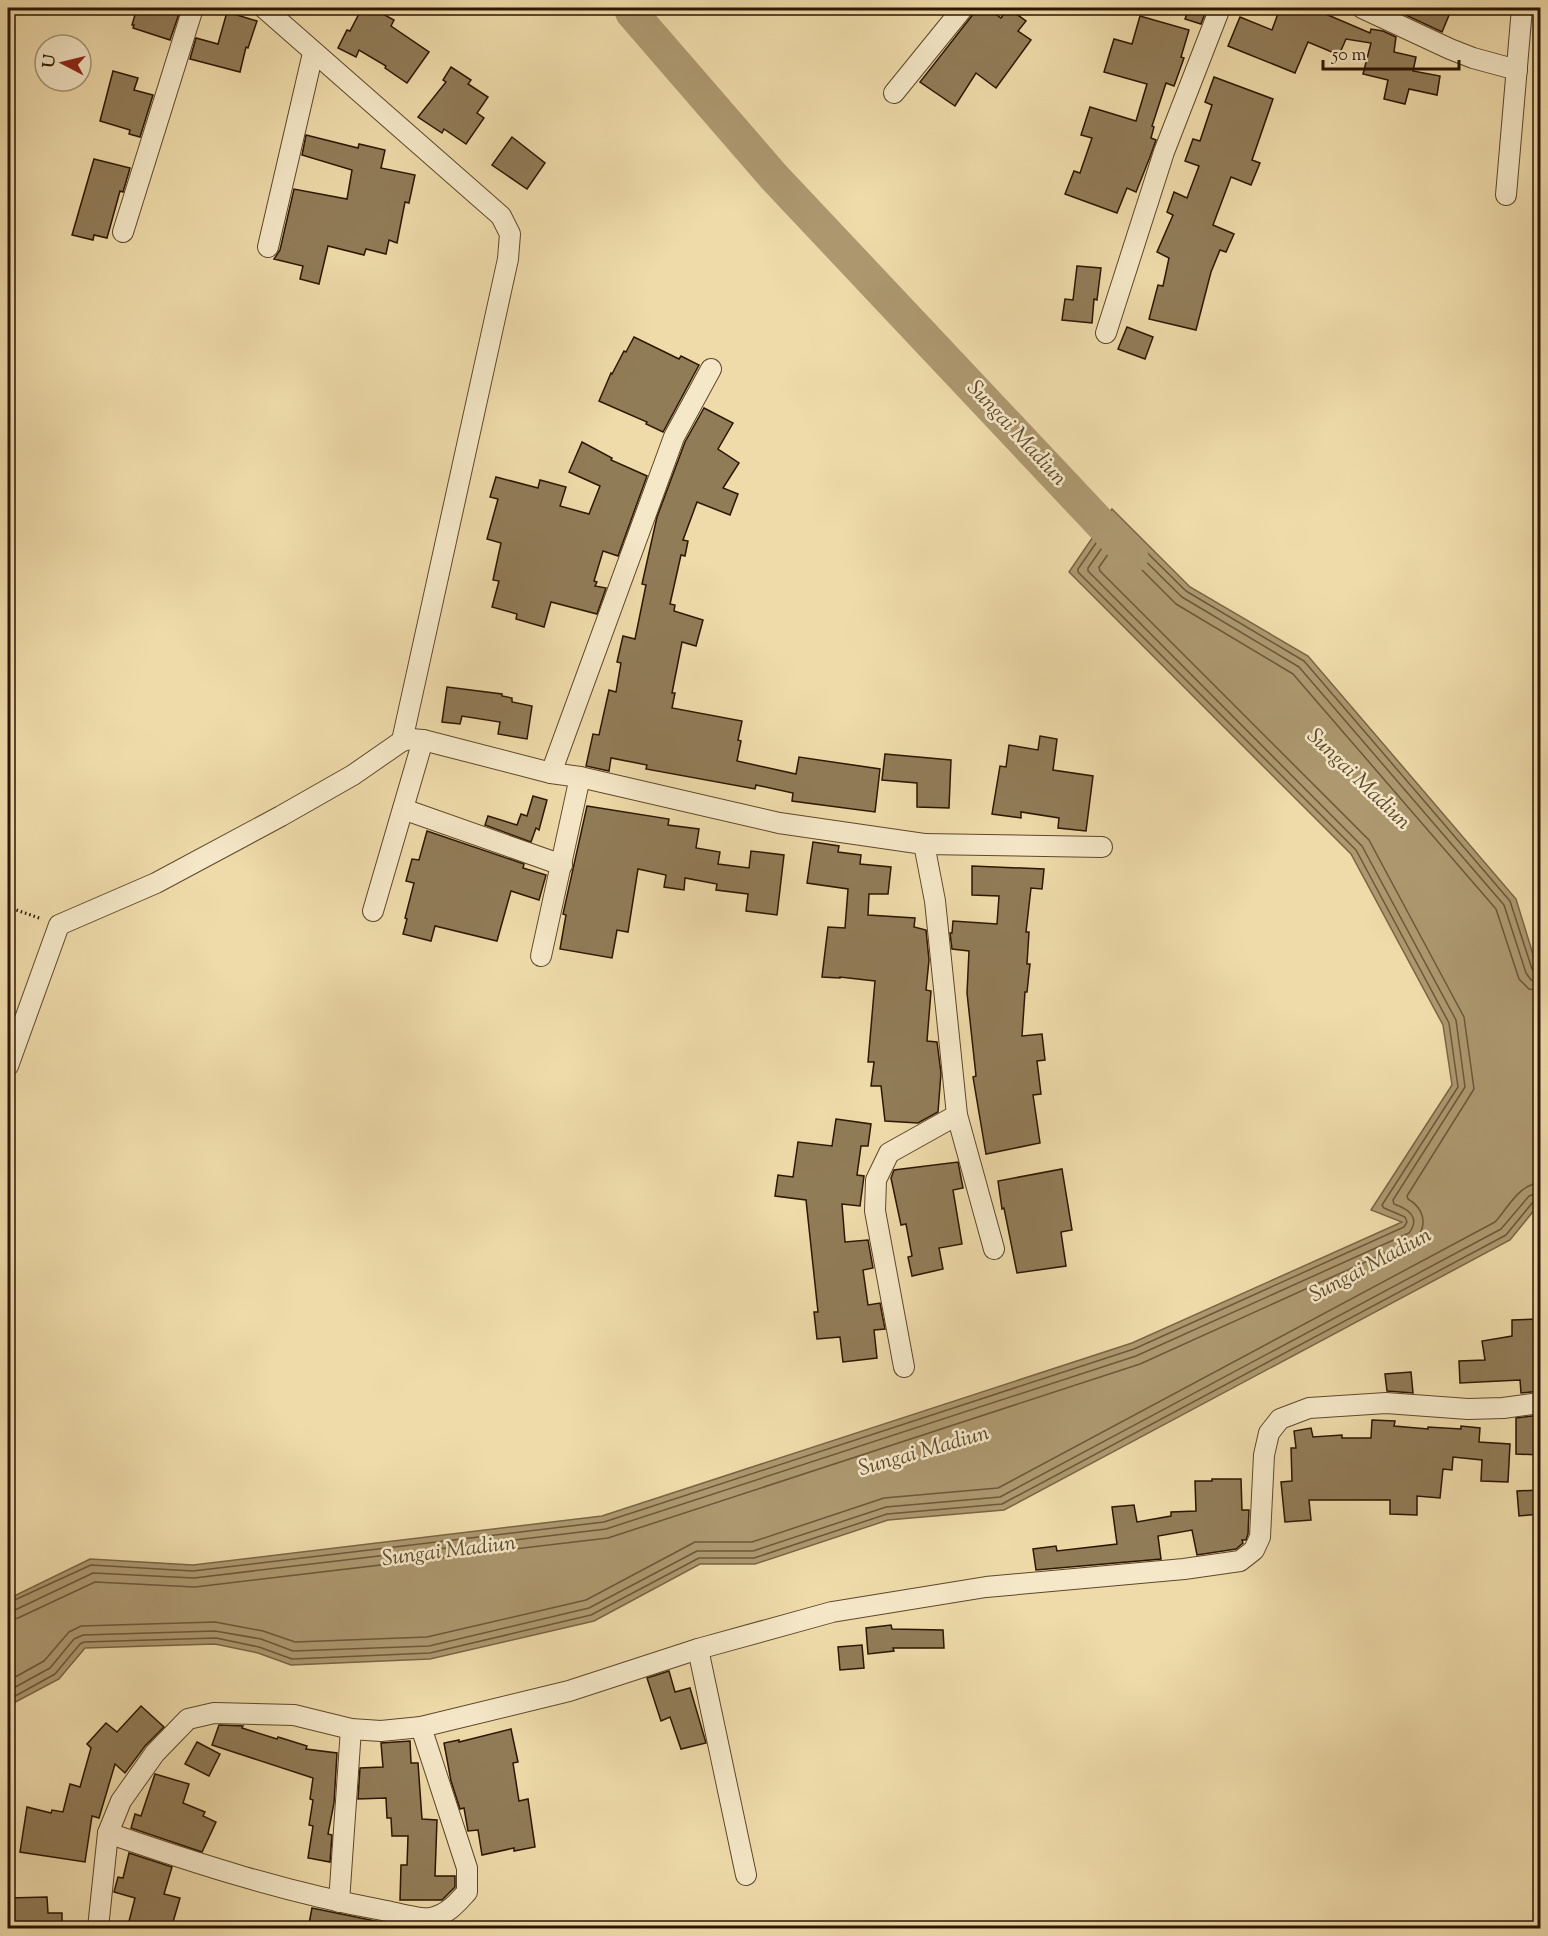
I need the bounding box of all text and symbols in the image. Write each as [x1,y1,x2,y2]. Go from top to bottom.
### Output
north arrow [33,33,93,93]
scale bar [1323,33,1460,71]
text: 50 m [1331,43,1367,69]
text: U [38,53,63,69]
water label: Sungai Madiun [958,374,1074,494]
water label: Sungai Madiun [1299,722,1418,839]
water label: Sungai Madiun [1304,1220,1438,1312]
water label: Sungai Madiun [855,1418,993,1486]
water label: Sungai Madiun [380,1528,518,1576]

